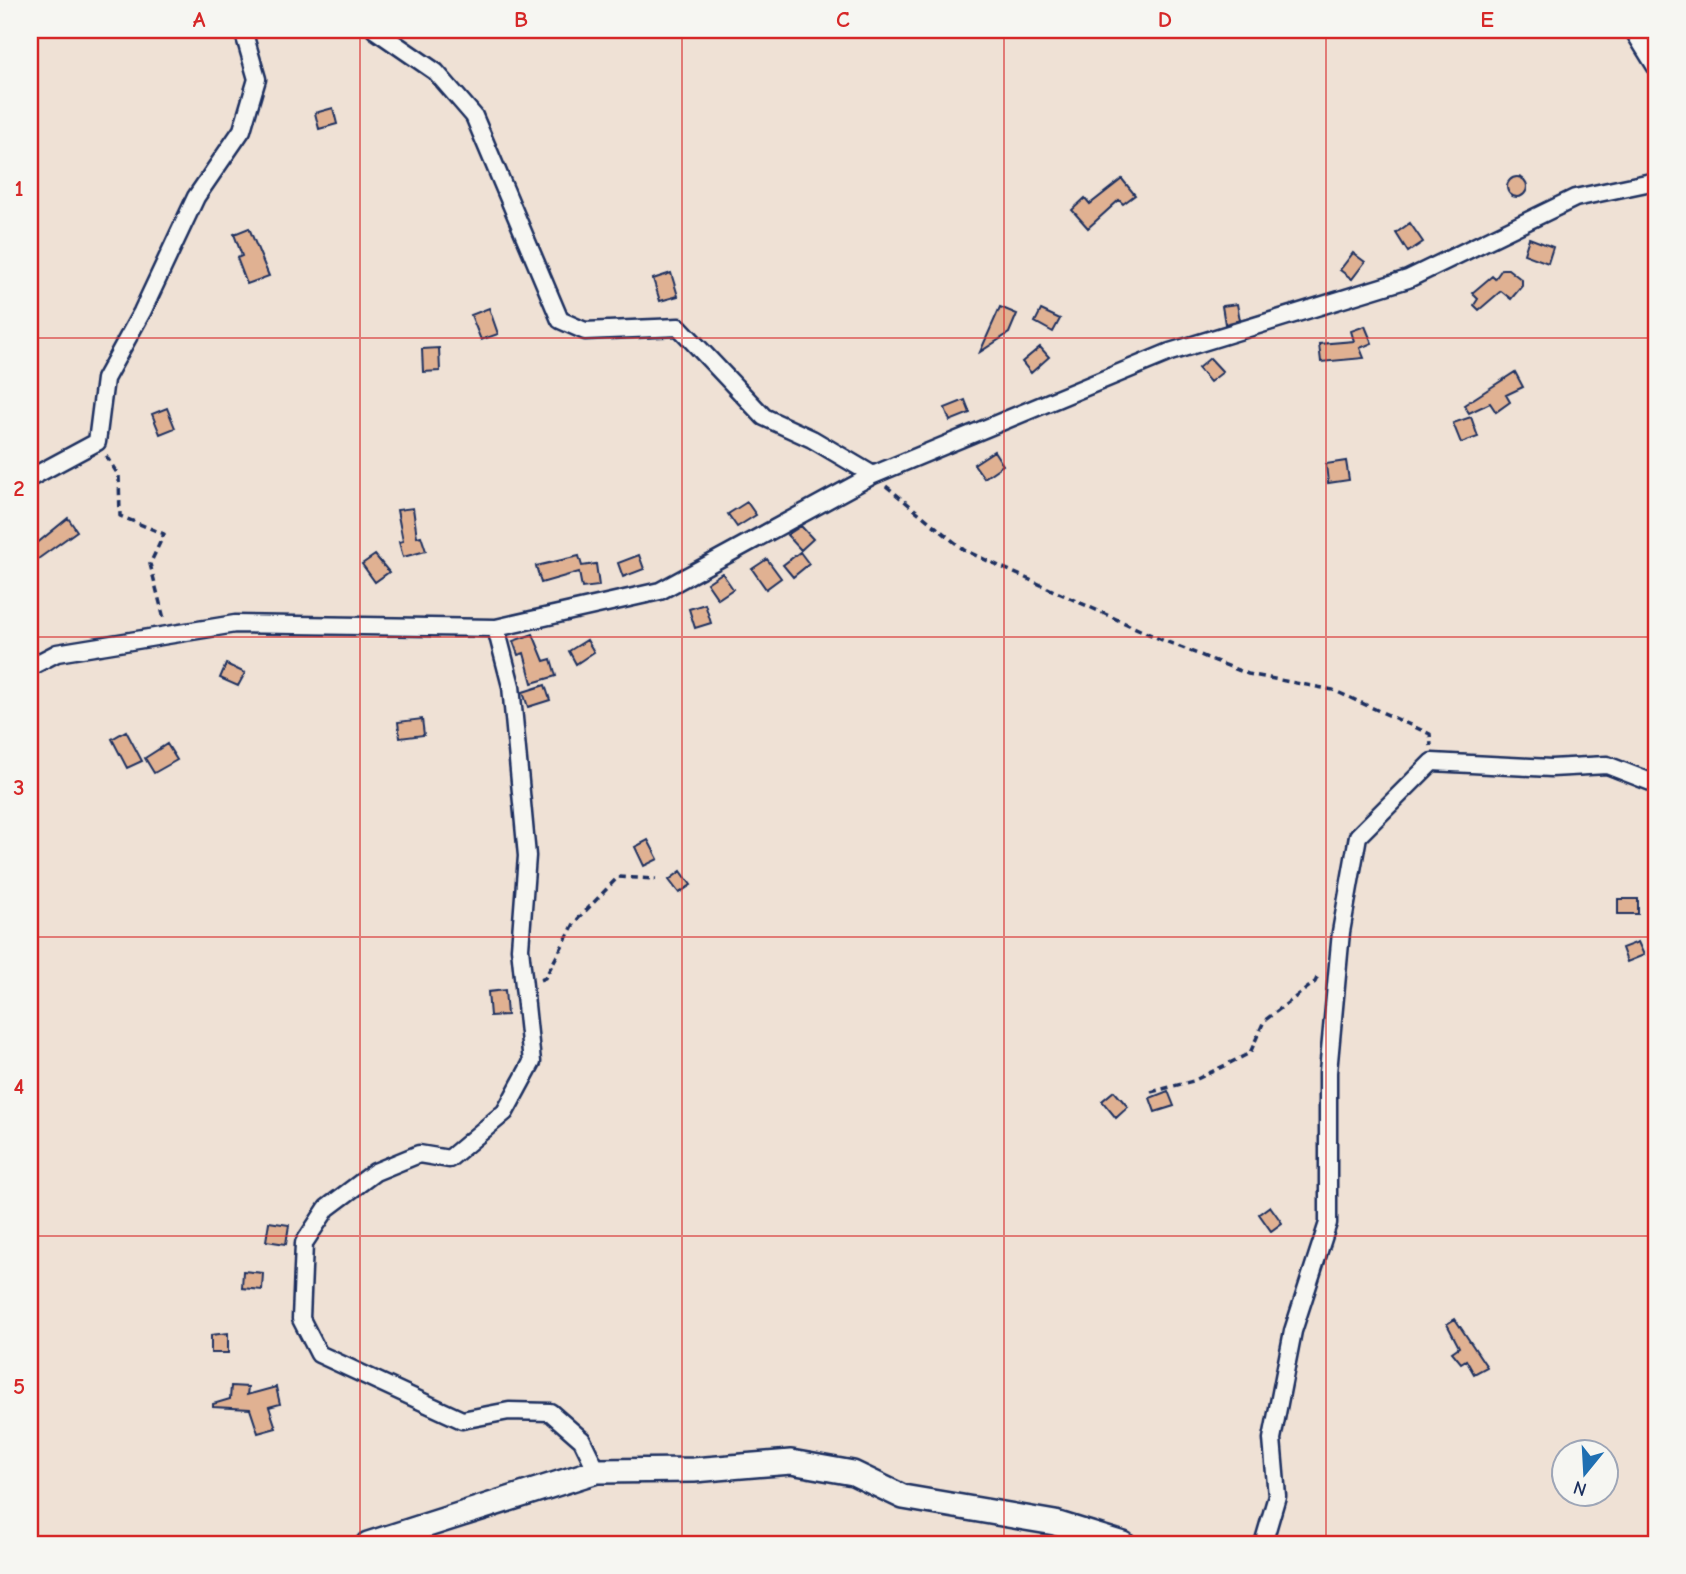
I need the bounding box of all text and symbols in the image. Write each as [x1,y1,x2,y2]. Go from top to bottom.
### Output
text: A [193,6,206,33]
text: B [514,6,528,33]
text: C [836,6,850,33]
text: D [1158,6,1172,33]
text: E [1480,6,1494,33]
text: 1 [14,175,24,202]
text: 2 [13,475,25,502]
text: 3 [13,774,25,801]
text: 4 [14,1073,25,1100]
text: 5 [13,1373,25,1400]
north arrow [1550,1438,1620,1508]
text: N [1571,1476,1589,1501]

